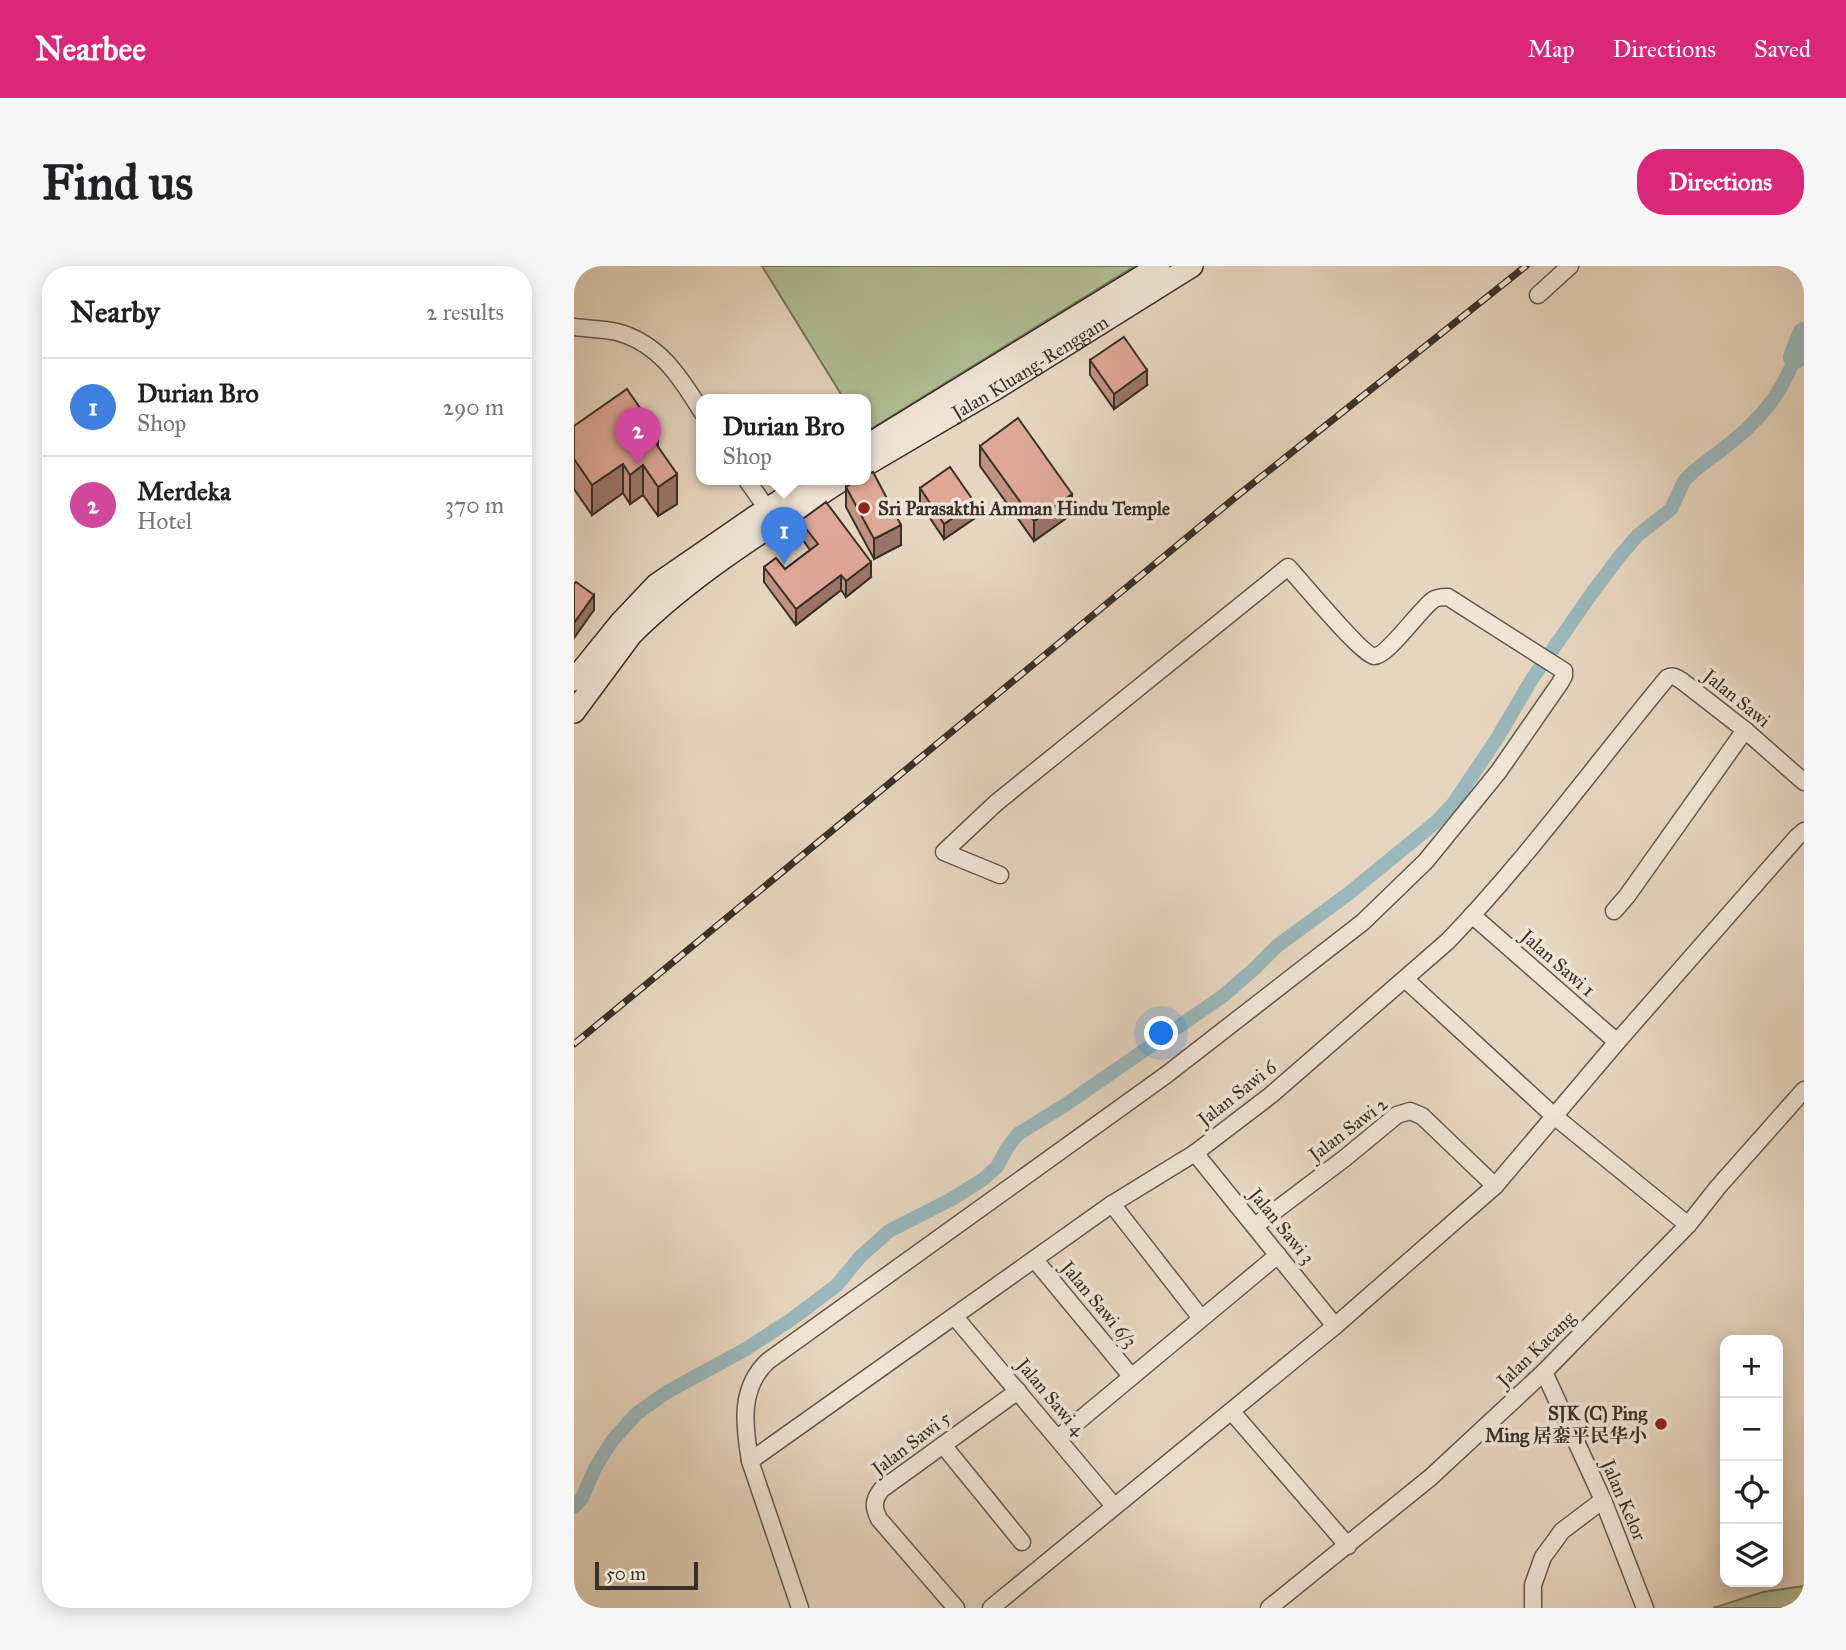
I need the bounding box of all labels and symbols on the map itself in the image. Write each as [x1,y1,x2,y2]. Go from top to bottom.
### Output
street label: Jalan Kluang-Renggam [946,310,1112,426]
pin: 2 [615,407,661,465]
place label: Sri Parasakthi Amman Hindu Temple [878,497,1170,521]
marker: Sri Parasakthi Amman Hindu Temple [856,500,872,516]
pin: 1 [761,507,807,565]
street label: Jalan Sawi [1697,663,1775,733]
street label: Jalan Sawi 1 [1514,923,1600,1002]
your location [1144,1016,1178,1050]
street label: Jalan Sawi 6 [1192,1055,1282,1133]
street label: Jalan Sawi 2 [1302,1092,1393,1168]
street label: Jalan Sawi 3 [1242,1182,1320,1269]
street label: Jalan Sawi 6/3 [1054,1255,1142,1353]
street label: Jalan Kacang [1491,1306,1581,1394]
street label: Jalan Sawi 4 [1010,1352,1090,1441]
place label: SJK (C) Ping Ming 居銮平民华小 [1485,1402,1648,1448]
street label: Jalan Sawi 5 [866,1406,955,1482]
marker: SJK (C) Ping Ming 居銮平民华小 [1653,1416,1669,1432]
street label: Jalan Kelor [1595,1454,1652,1545]
scale bar [595,1559,698,1591]

